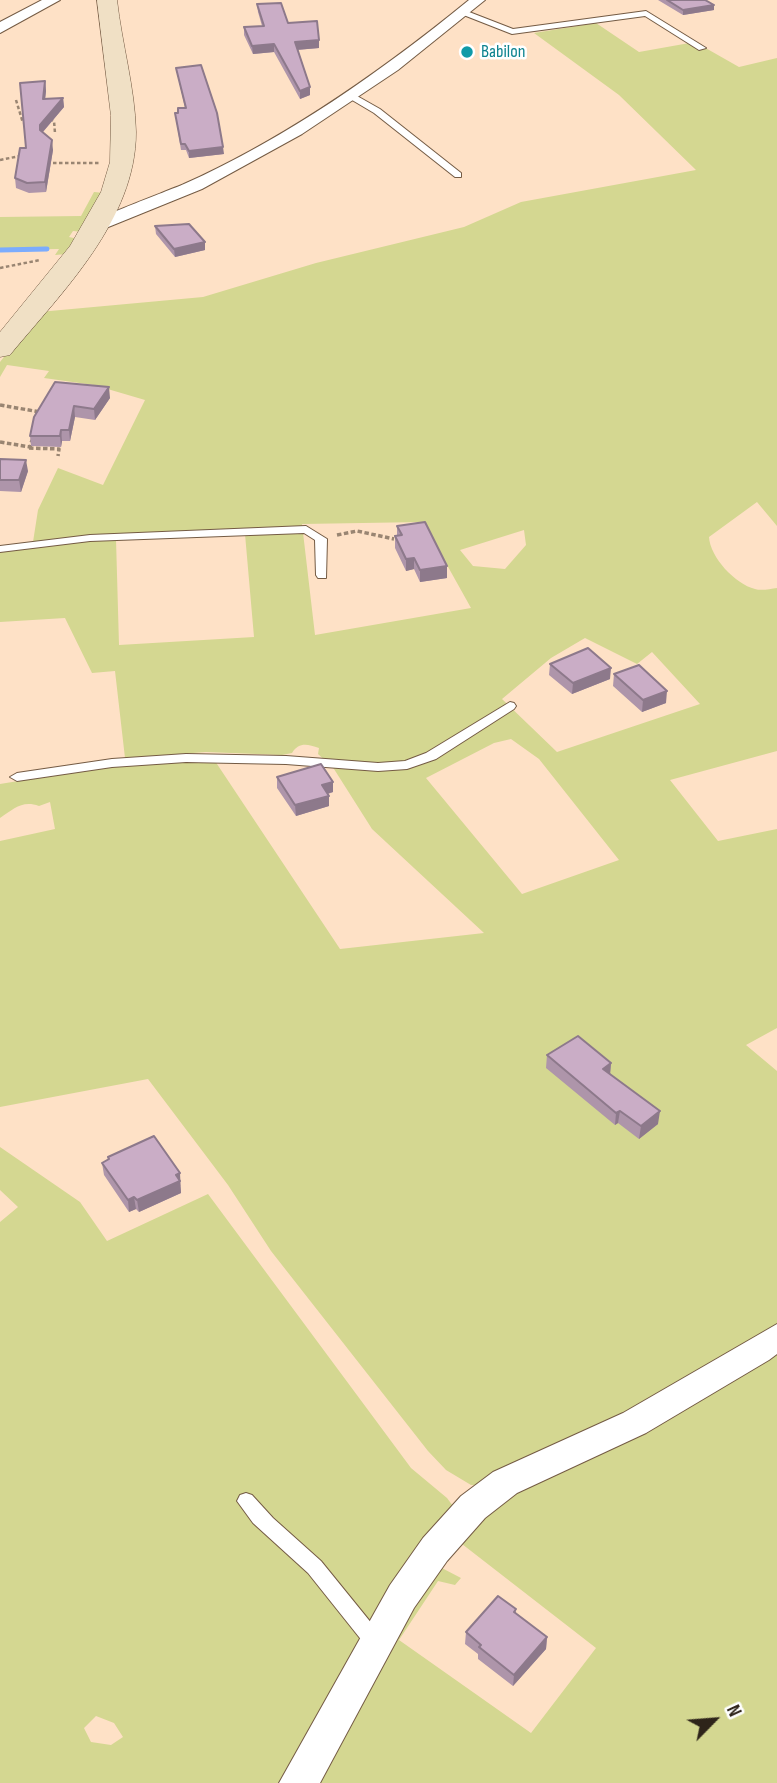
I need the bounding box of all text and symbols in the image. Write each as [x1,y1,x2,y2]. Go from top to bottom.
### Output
place label: Babilon [481,41,525,63]
marker: Babilon [459,44,475,60]
north arrow [679,1685,749,1755]
text: N [721,1701,746,1720]

